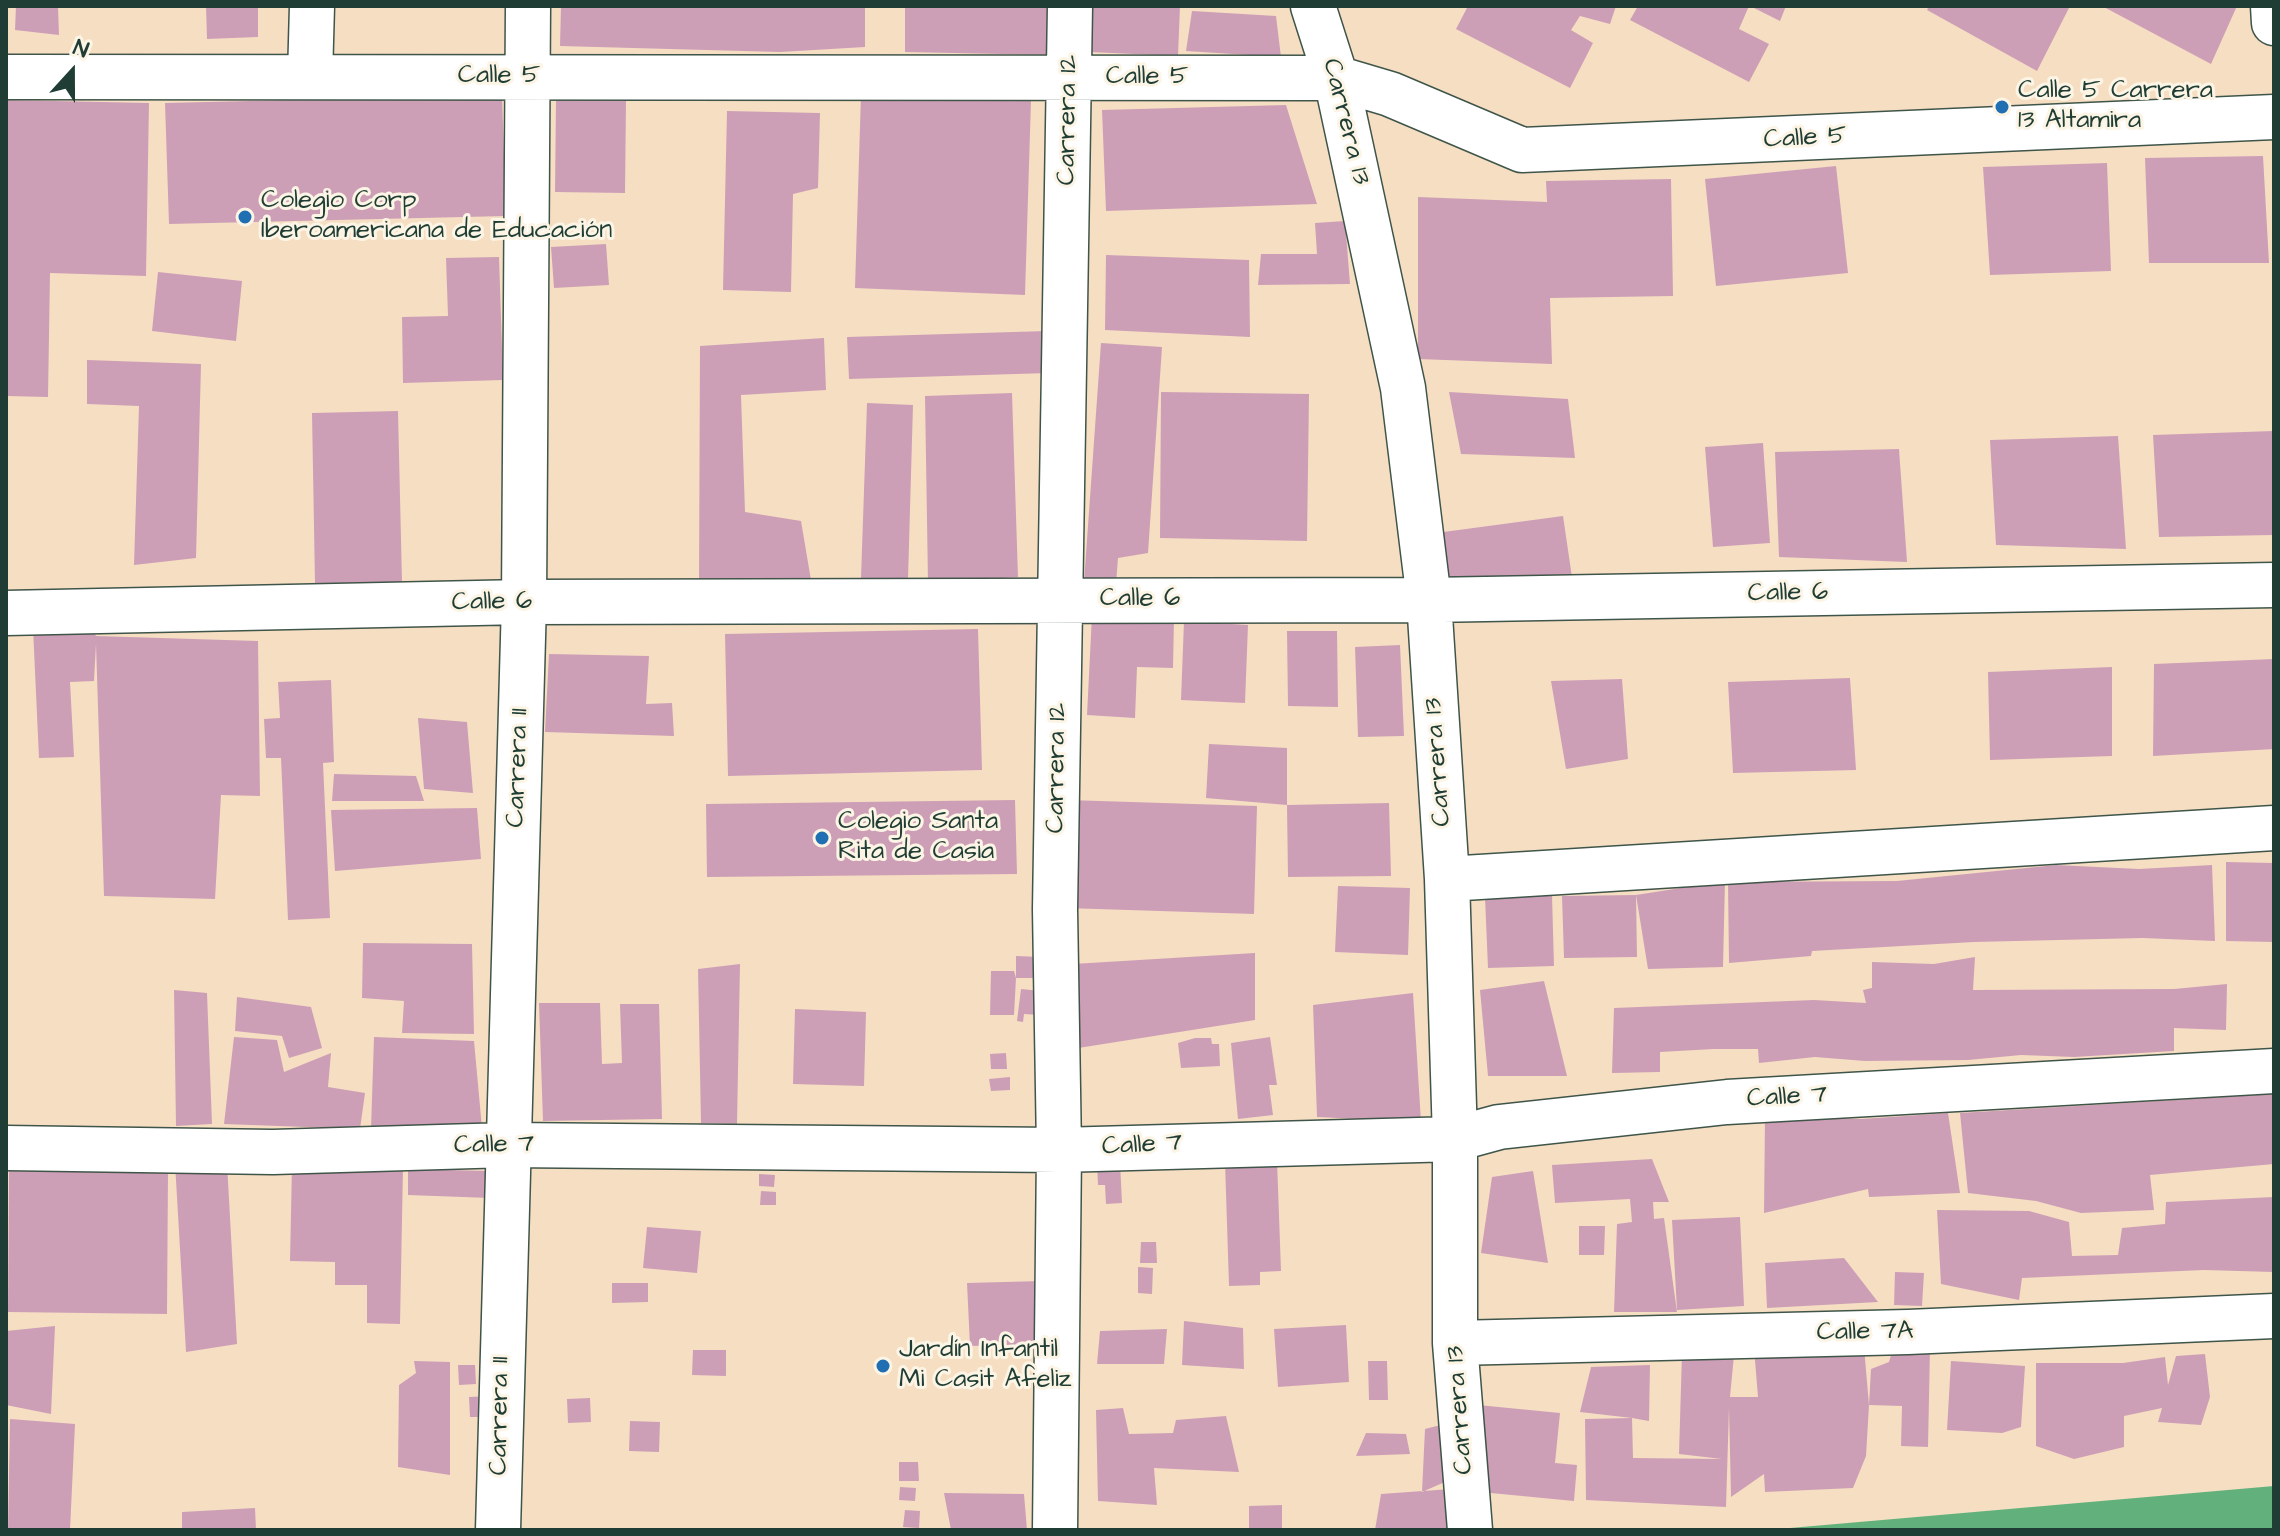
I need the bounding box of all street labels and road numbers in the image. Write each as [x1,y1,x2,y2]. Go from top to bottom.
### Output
street label: Carrera 12 [1052,54,1086,186]
street label: Carrera 13 [1314,56,1376,188]
street label: Calle 5 [458,61,540,93]
street label: Calle 5 [1106,62,1188,94]
street label: Calle 5 [1763,121,1847,157]
street label: Calle 6 [1747,578,1829,610]
street label: Calle 6 [1100,584,1180,616]
street label: Calle 6 [451,587,533,619]
street label: Carrera 13 [1419,697,1459,827]
street label: Carrera 12 [1041,702,1075,834]
street label: Carrera 11 [501,708,537,828]
street label: Calle 7 [1746,1080,1828,1116]
street label: Calle 7 [1101,1128,1183,1164]
street label: Calle 7 [454,1130,534,1162]
street label: Calle 7A [1816,1317,1914,1349]
street label: Carrera 13 [1441,1345,1481,1475]
street label: Carrera 11 [484,1356,518,1476]

